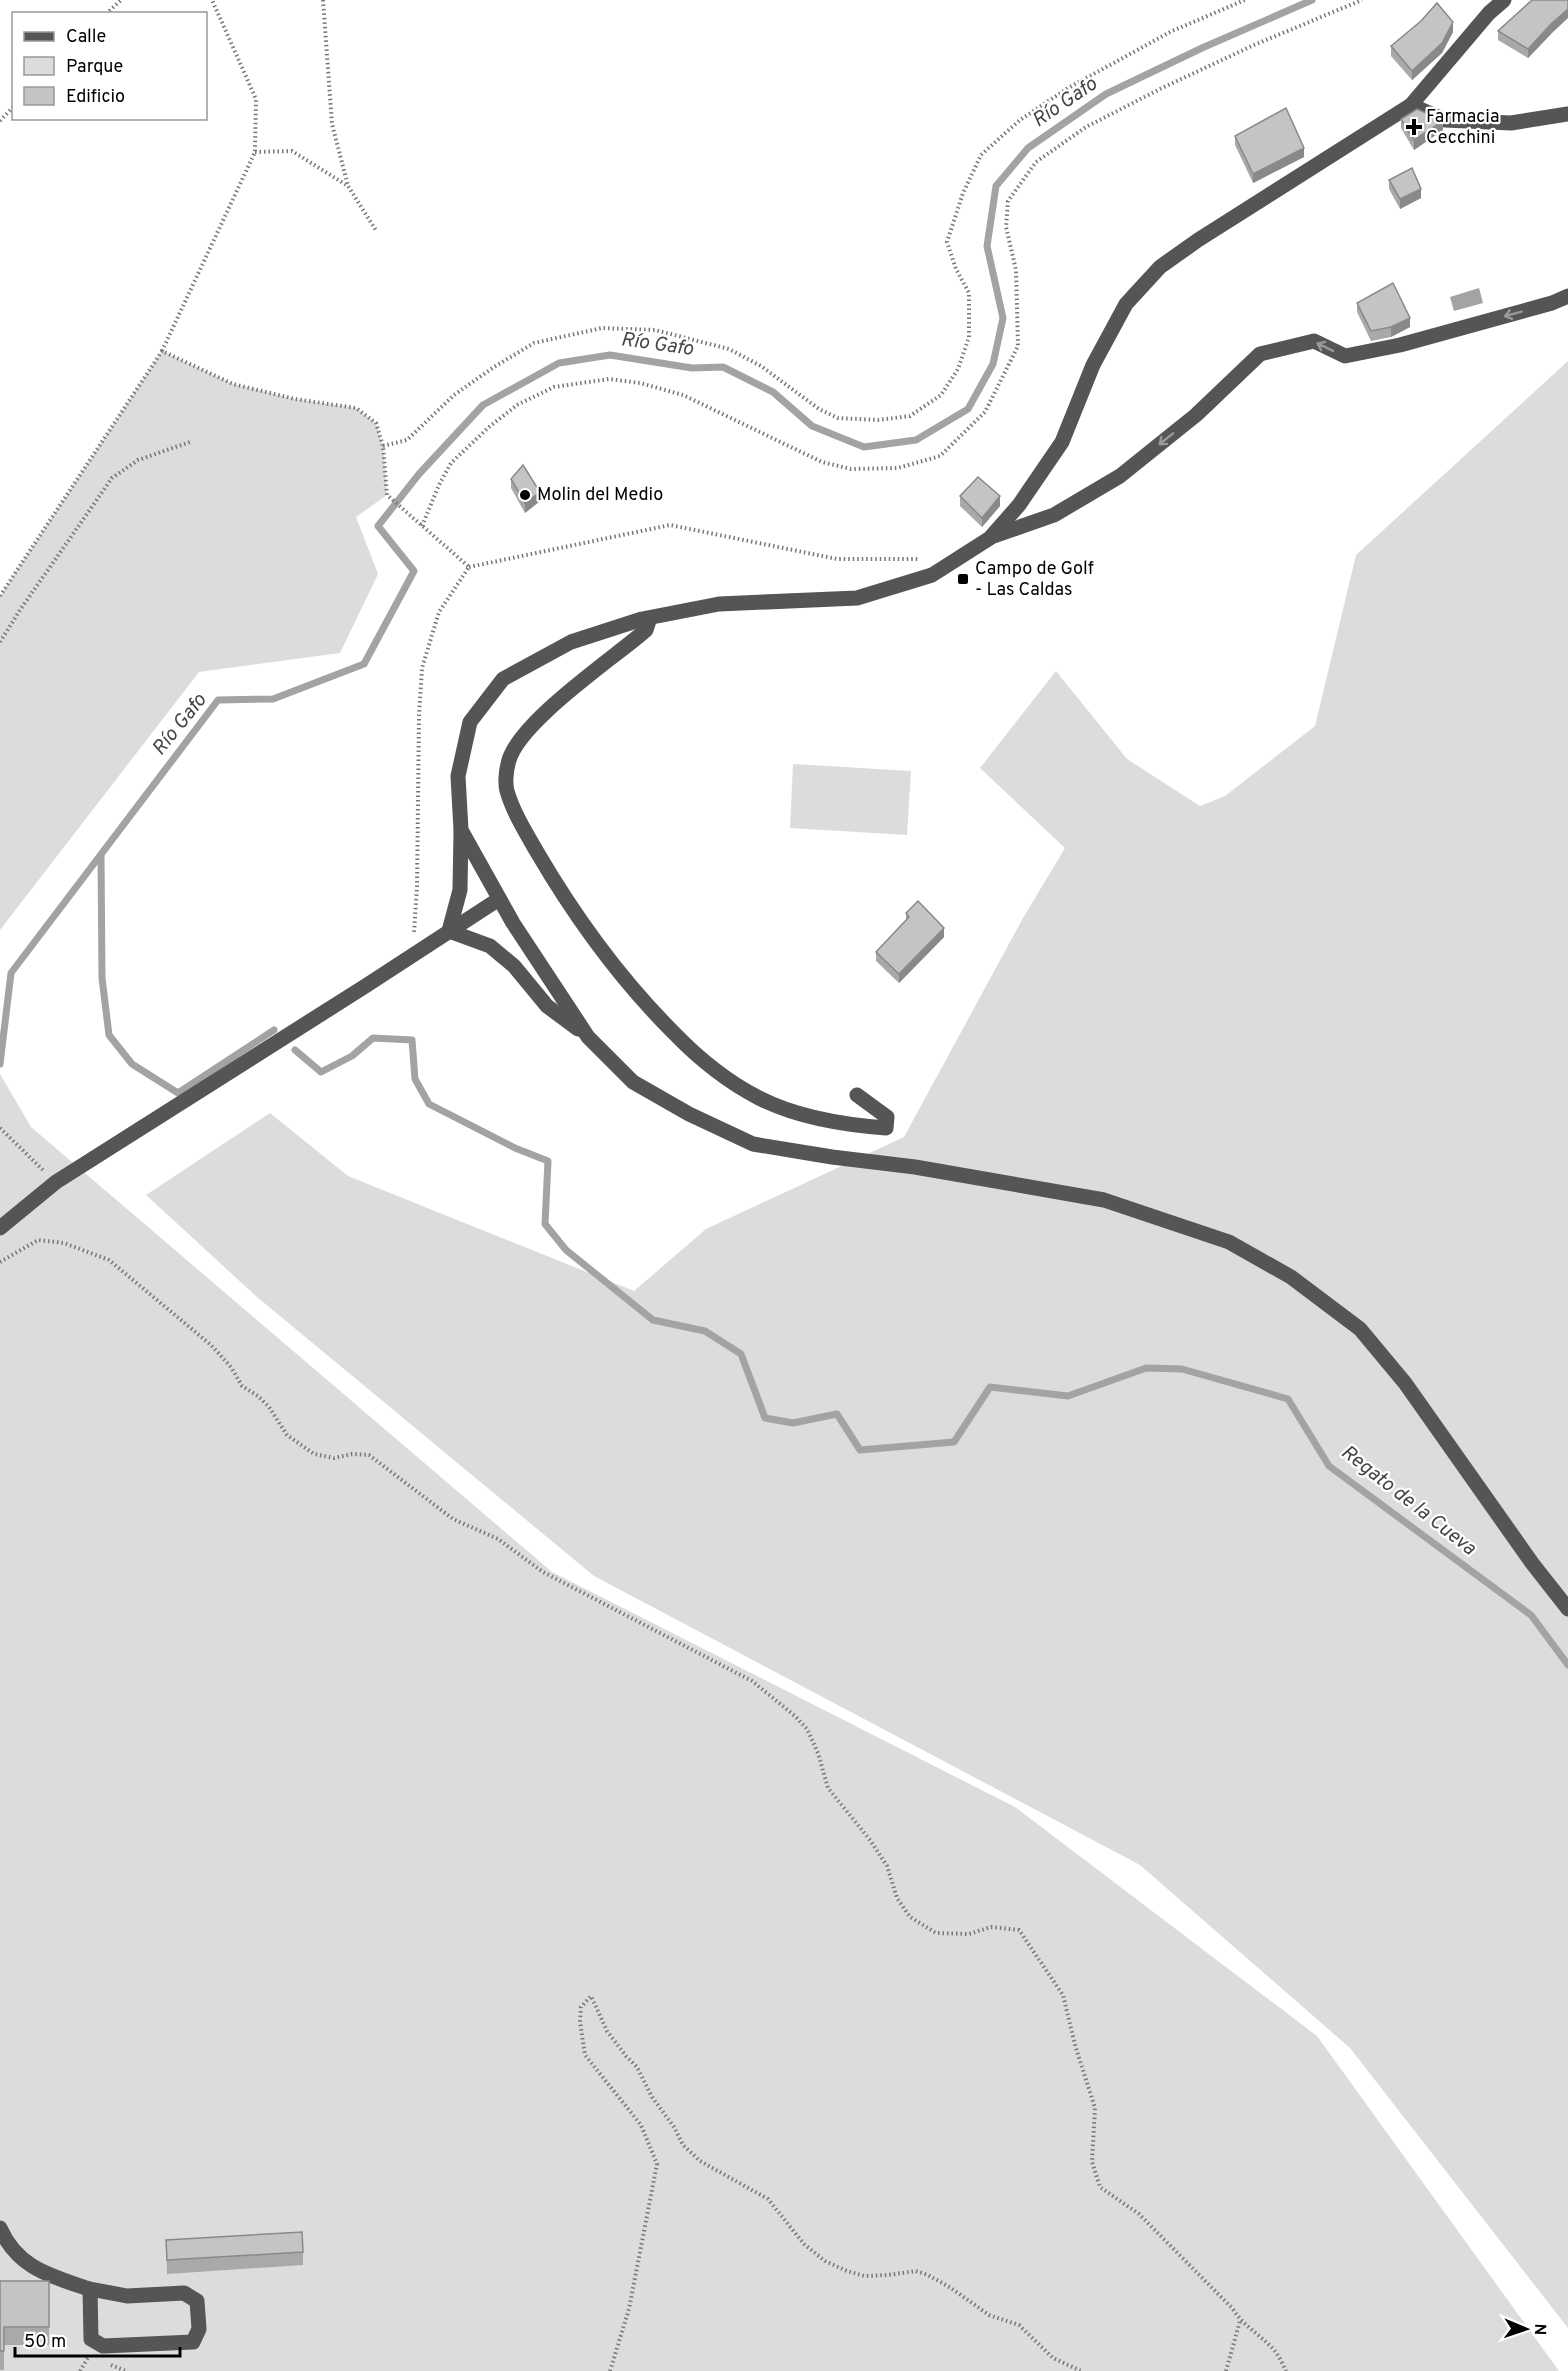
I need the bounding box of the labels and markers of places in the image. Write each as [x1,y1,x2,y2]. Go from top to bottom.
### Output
place label: Farmacia Cecchini [1426,106,1499,150]
marker: Farmacia Cecchini [1407,120,1421,134]
place label: Molin del Medio [537,484,663,507]
marker: Molin del Medio [518,488,532,502]
place label: Campo de Golf - Las Caldas [975,558,1094,602]
marker: Campo de Golf - Las Caldas [956,572,970,586]

